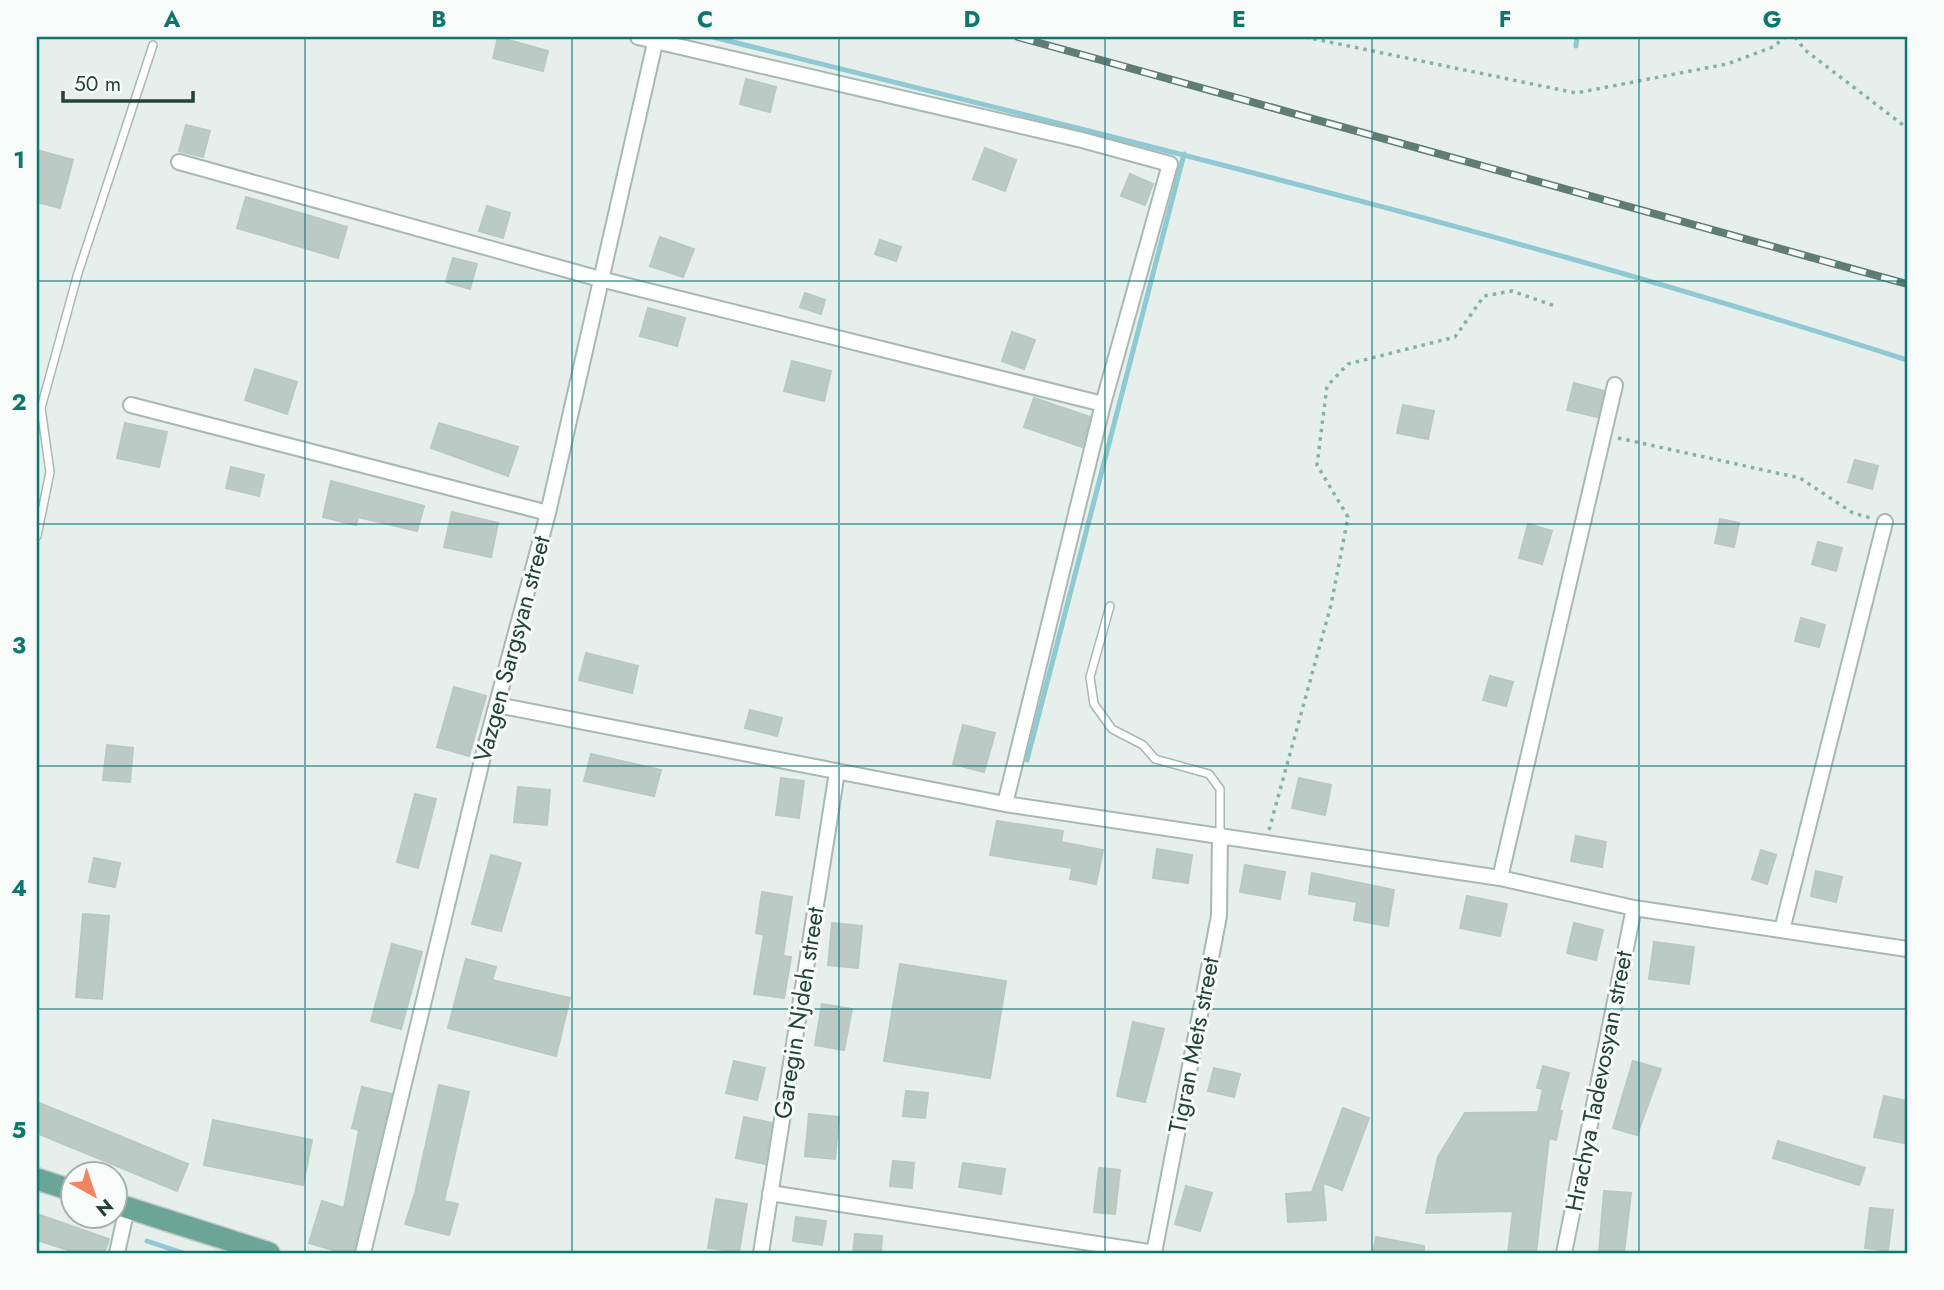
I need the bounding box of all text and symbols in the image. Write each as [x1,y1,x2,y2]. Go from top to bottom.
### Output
text: A [163,2,181,36]
text: B [431,2,447,36]
text: C [697,2,713,36]
text: D [964,2,981,36]
text: E [1232,2,1246,36]
text: F [1499,2,1511,36]
text: G [1763,2,1781,36]
scale bar [63,60,192,104]
text: 50 m [74,69,121,99]
text: 1 [13,143,25,177]
text: 2 [11,385,27,419]
street label: Vazgen Sargsyan street [464,532,559,766]
text: 3 [12,628,26,662]
text: 4 [11,871,27,905]
street label: Garegin Njdeh street [764,904,833,1122]
street label: Hrachya Tadevosyan street [1556,947,1641,1214]
street label: Tigran Mets street [1159,954,1228,1136]
text: 5 [12,1113,26,1147]
north arrow [60,1160,130,1230]
text: N [90,1192,119,1223]

